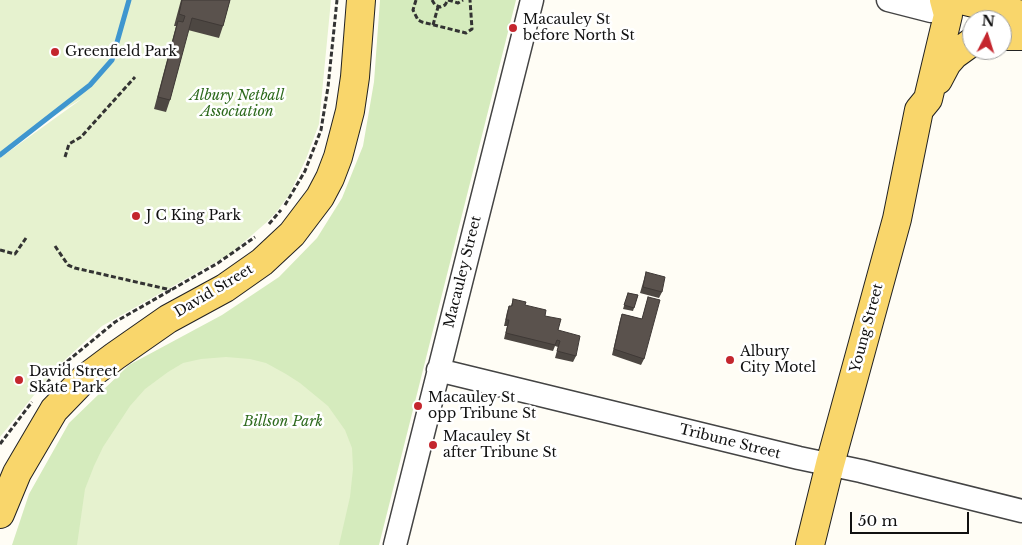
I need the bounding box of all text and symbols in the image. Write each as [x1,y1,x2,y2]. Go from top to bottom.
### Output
north arrow [962,10,1012,60]
place label: Macauley St before North St [523,12,635,44]
text: N [981,12,996,31]
marker: Macauley St before North St [507,22,519,34]
place label: Greenfield Park [65,44,177,60]
marker: Greenfield Park [49,46,61,58]
park label: Albury Netball Association [190,88,284,120]
place label: J C King Park [146,208,241,224]
marker: J C King Park [130,210,142,222]
street label: Macauley Street [441,214,485,330]
street label: David Street [172,261,256,321]
street label: Young Street [847,282,887,374]
place label: Albury City Motel [740,344,816,377]
marker: Albury City Motel [724,354,736,366]
place label: David Street Skate Park [29,364,118,397]
marker: David Street Skate Park [13,374,25,386]
place label: Macauley St opp Tribune St [428,390,536,422]
marker: Macauley St opp Tribune St [412,400,424,412]
park label: Billson Park [243,414,323,430]
street label: Tribune Street [678,421,782,463]
place label: Macauley St after Tribune St [443,429,557,462]
marker: Macauley St after Tribune St [427,439,439,451]
scale bar [852,502,971,534]
text: 50 m [858,511,898,530]

